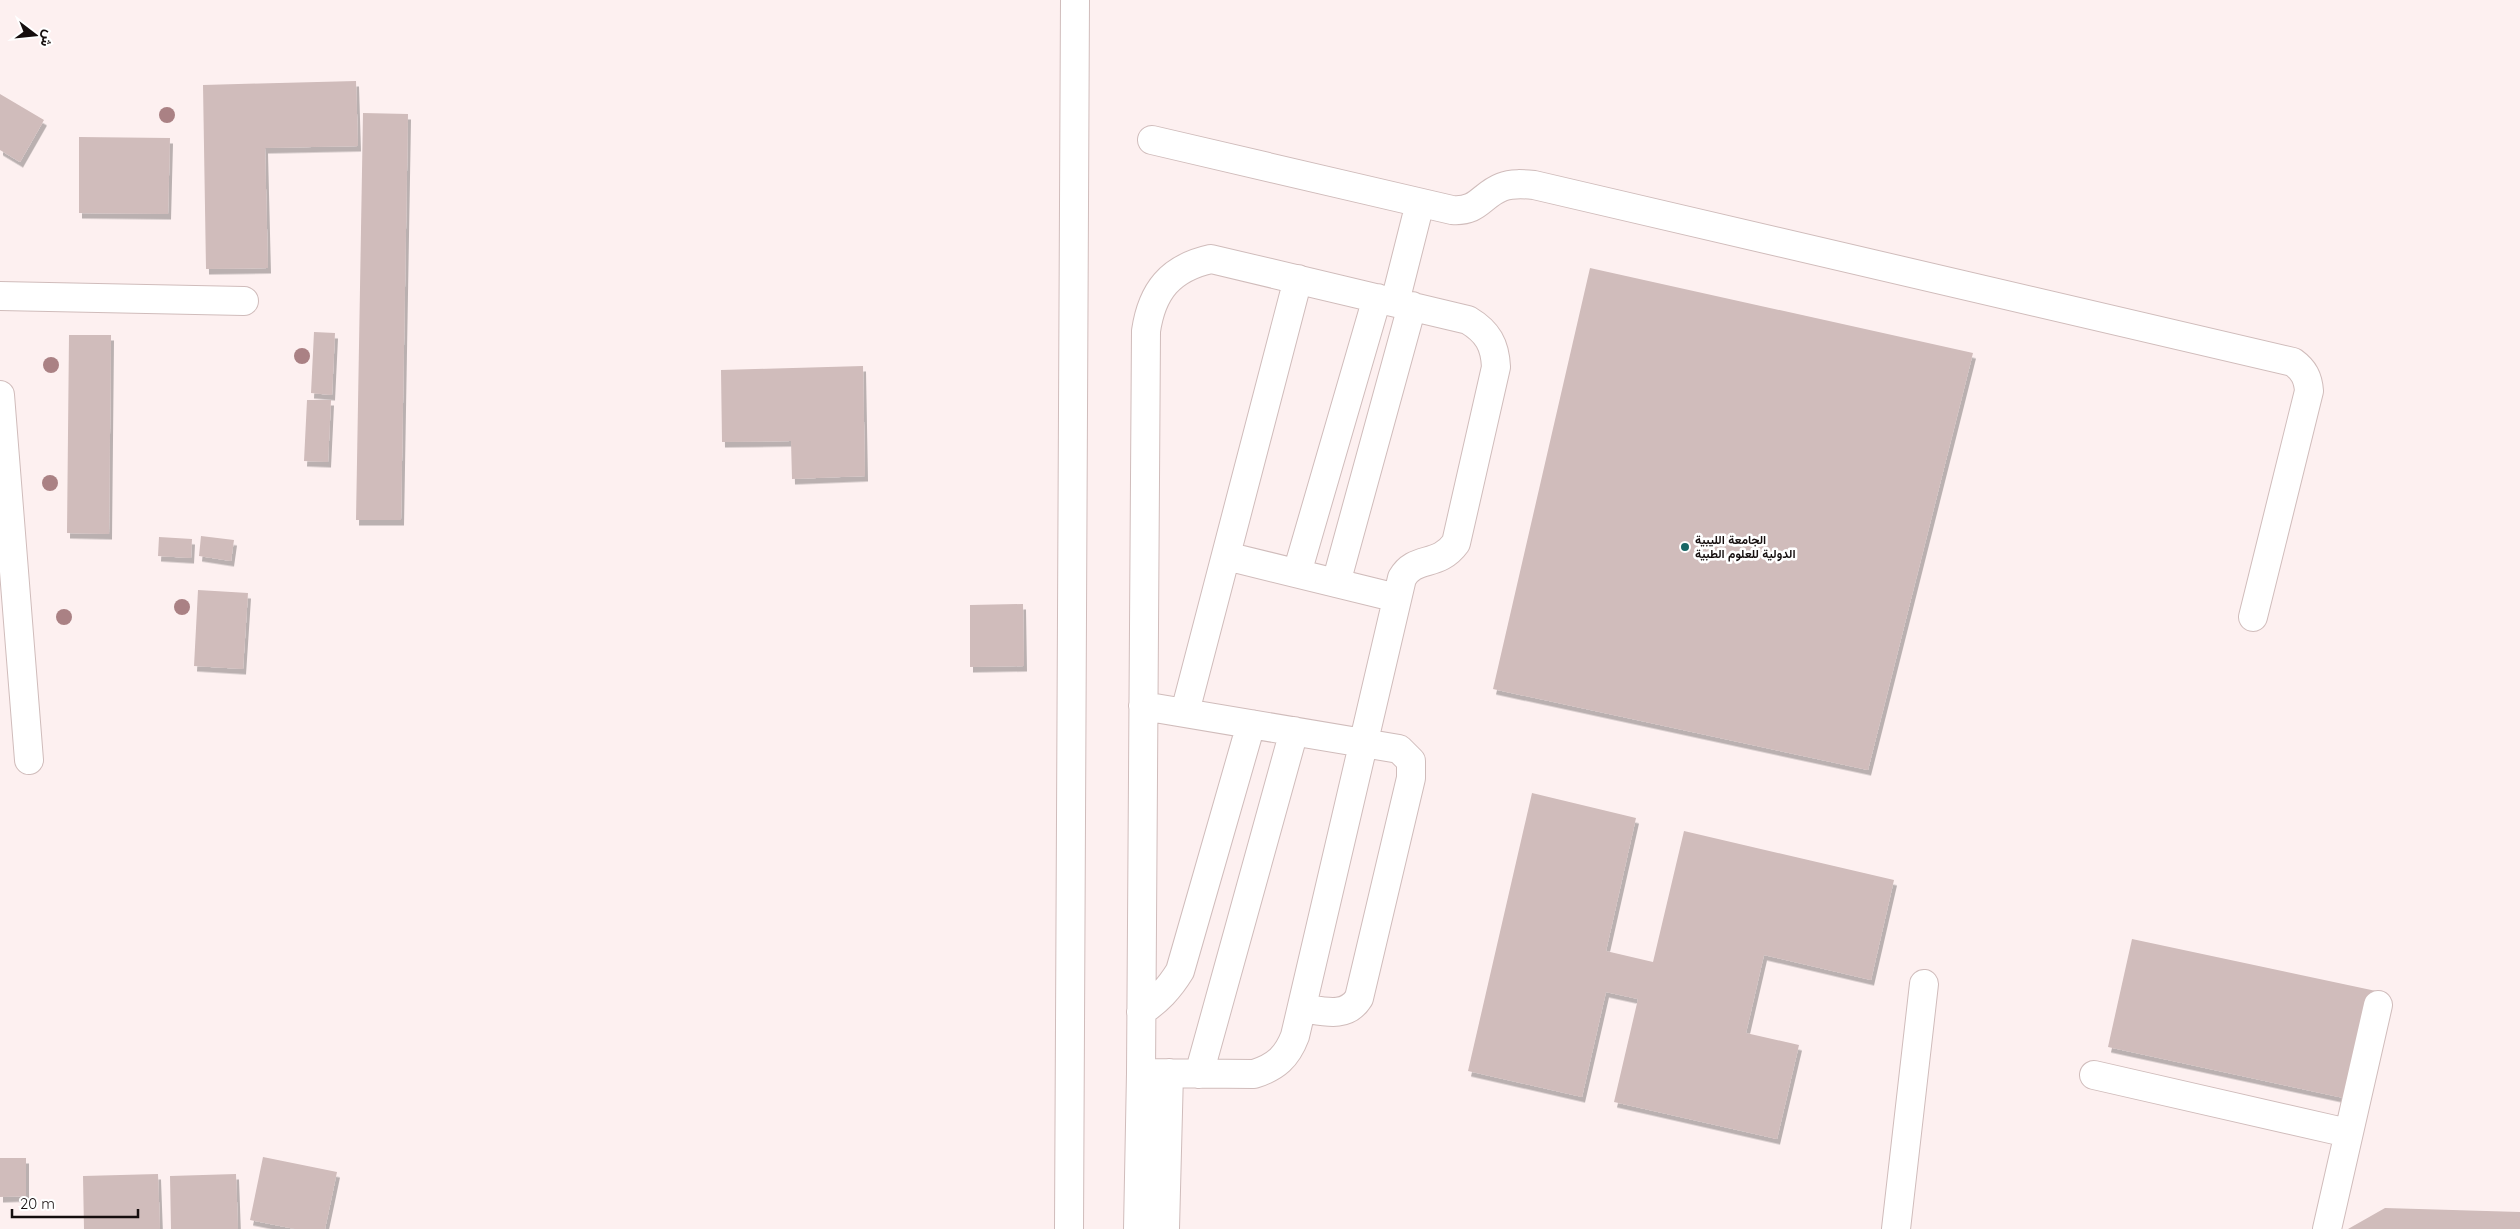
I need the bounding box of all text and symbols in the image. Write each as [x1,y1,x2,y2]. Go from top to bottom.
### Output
north arrow [10,10,60,60]
text: ش [36,28,58,49]
place label: الجامعة الليبية الدولية للعلوم الطبية [1695,532,1796,562]
marker: الجامعة الليبية الدولية للعلوم الطبية [1679,541,1691,553]
scale bar [12,1186,139,1218]
text: 20 m [20,1194,55,1213]

